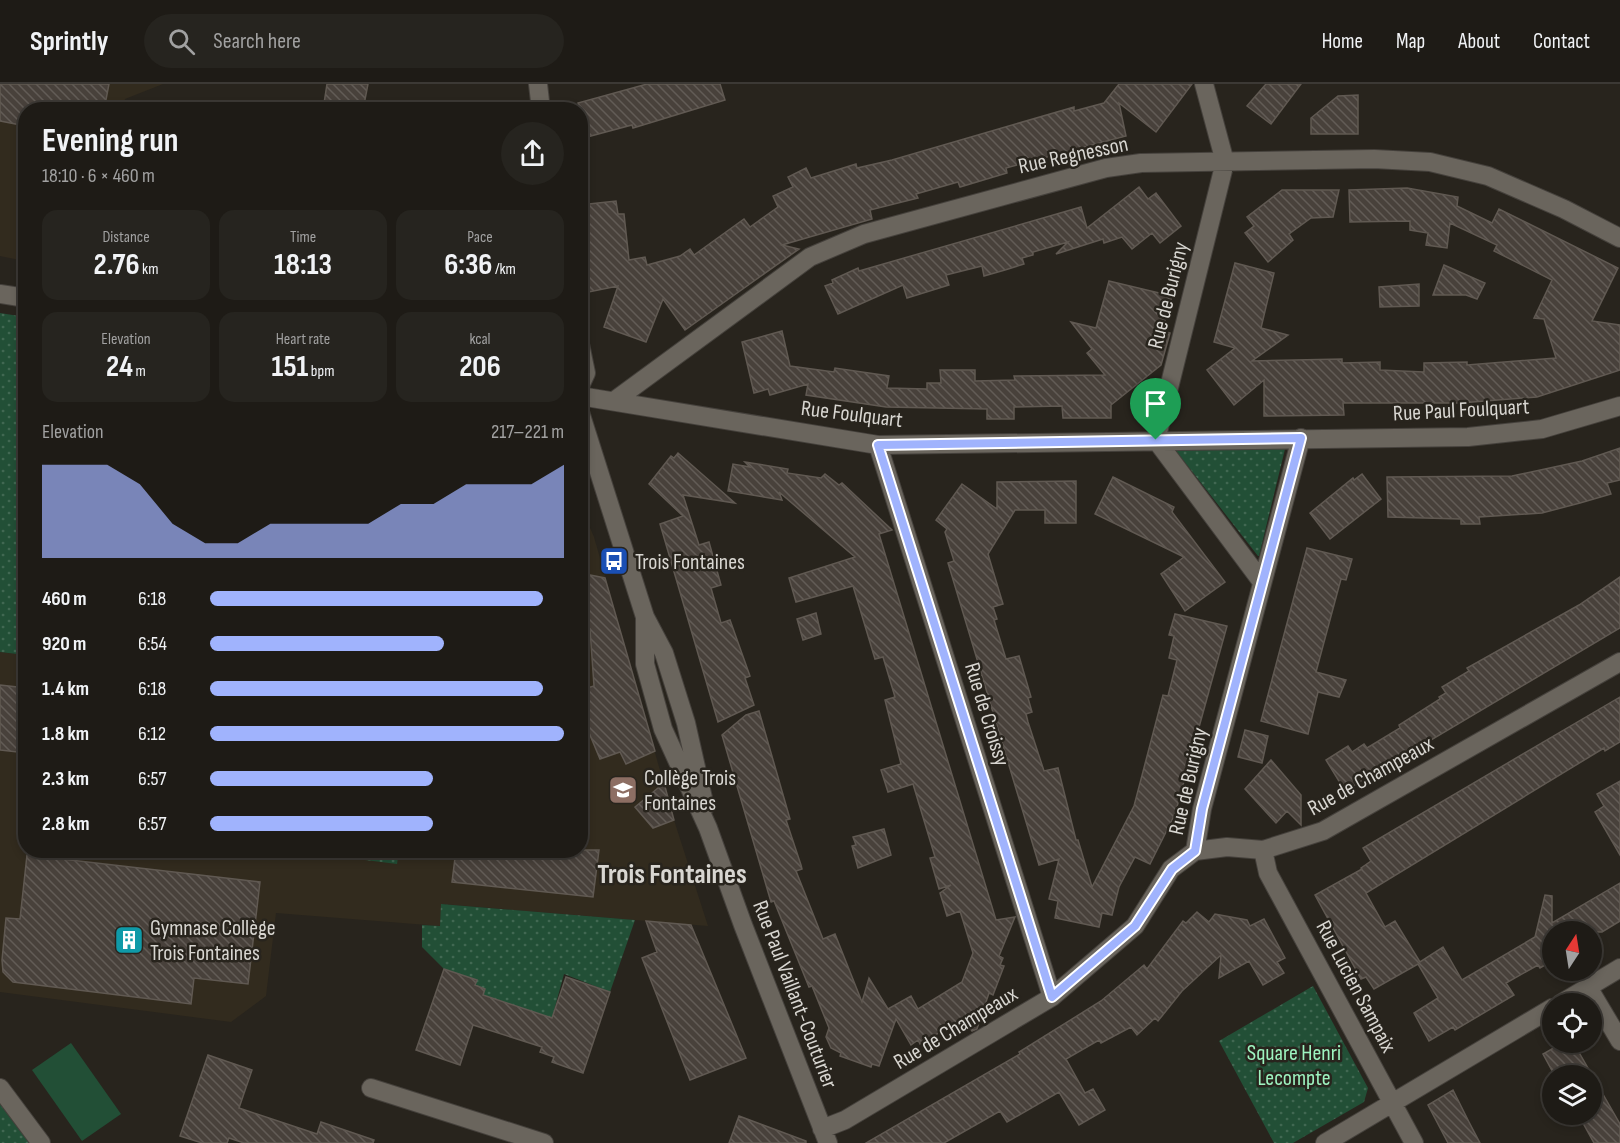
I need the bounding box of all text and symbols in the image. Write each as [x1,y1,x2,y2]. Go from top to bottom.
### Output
search box [144,14,564,68]
text: Sprintly [30,25,108,58]
icon: search [165,25,198,58]
text: Search here [213,28,301,55]
text: Home [1322,29,1363,54]
text: Map [1396,29,1425,54]
text: About [1458,29,1500,54]
text: Contact [1533,29,1590,54]
text: Evening run [42,121,178,161]
button: share [501,122,564,185]
street label: Rue Regnesson [1016,131,1131,180]
text: 18:10 · 6 × 460 m [42,164,155,188]
text: Distance [102,228,150,247]
text: Time [290,228,316,247]
text: Pace [467,228,493,247]
street label: Rue de Burigny [1142,239,1195,352]
text: 2.76 [94,247,140,283]
text: 18:13 [274,247,332,283]
text: 6:36 [444,247,493,283]
text: km [140,260,158,279]
text: /km [493,260,516,279]
text: Elevation [101,330,151,349]
text: Heart rate [276,330,330,349]
text: kcal [469,330,491,349]
text: 24 [106,349,133,385]
text: 151 [272,349,308,385]
text: 206 [459,349,501,385]
text: m [133,362,146,381]
text: bpm [308,362,334,381]
pin [1130,378,1181,440]
icon: arrive [1139,387,1172,420]
street label: Rue Paul Foulquart [1392,393,1530,428]
street label: Rue Foulquart [799,395,904,434]
text: Elevation [42,420,104,444]
text: 217–221 m [491,420,564,444]
bus stop icon: Trois Fontaines [598,545,630,577]
place label: Trois Fontaines [635,549,745,576]
text: 460 m [42,587,87,611]
text: 6:18 [138,587,166,611]
text: 920 m [42,632,86,656]
text: 6:54 [138,632,167,656]
street label: Rue de Croissy [958,659,1015,770]
text: 1.4 km [42,677,89,701]
text: 6:18 [138,677,166,701]
text: 1.8 km [42,722,89,746]
text: 6:12 [138,722,166,746]
street label: Rue de Burigny [1163,725,1214,838]
street label: Rue de Champeaux [1303,730,1439,822]
place label: Collège Trois Fontaines [644,765,736,817]
text: 2.3 km [42,767,89,791]
text: 6:57 [138,767,166,791]
school or university icon: Collège Trois Fontaines [607,774,639,806]
text: 2.8 km [42,812,90,836]
text: 6:57 [138,812,166,836]
district label: Trois Fontaines [597,858,747,891]
street label: Rue Paul Vaillant-Couturier [746,897,843,1092]
place label: Gymnase Collège Trois Fontaines [150,915,276,967]
street label: Rue Lucien Sampaix [1310,916,1402,1058]
north arrow [1542,921,1602,981]
map controls [1542,921,1602,1125]
building icon: Gymnase Collège Trois Fontaines [113,924,145,956]
street label: Rue de Champeaux [889,980,1023,1076]
button: locate [1542,993,1602,1053]
park label: Square Henri Lecompte [1247,1040,1341,1092]
button: layers [1542,1065,1602,1125]

